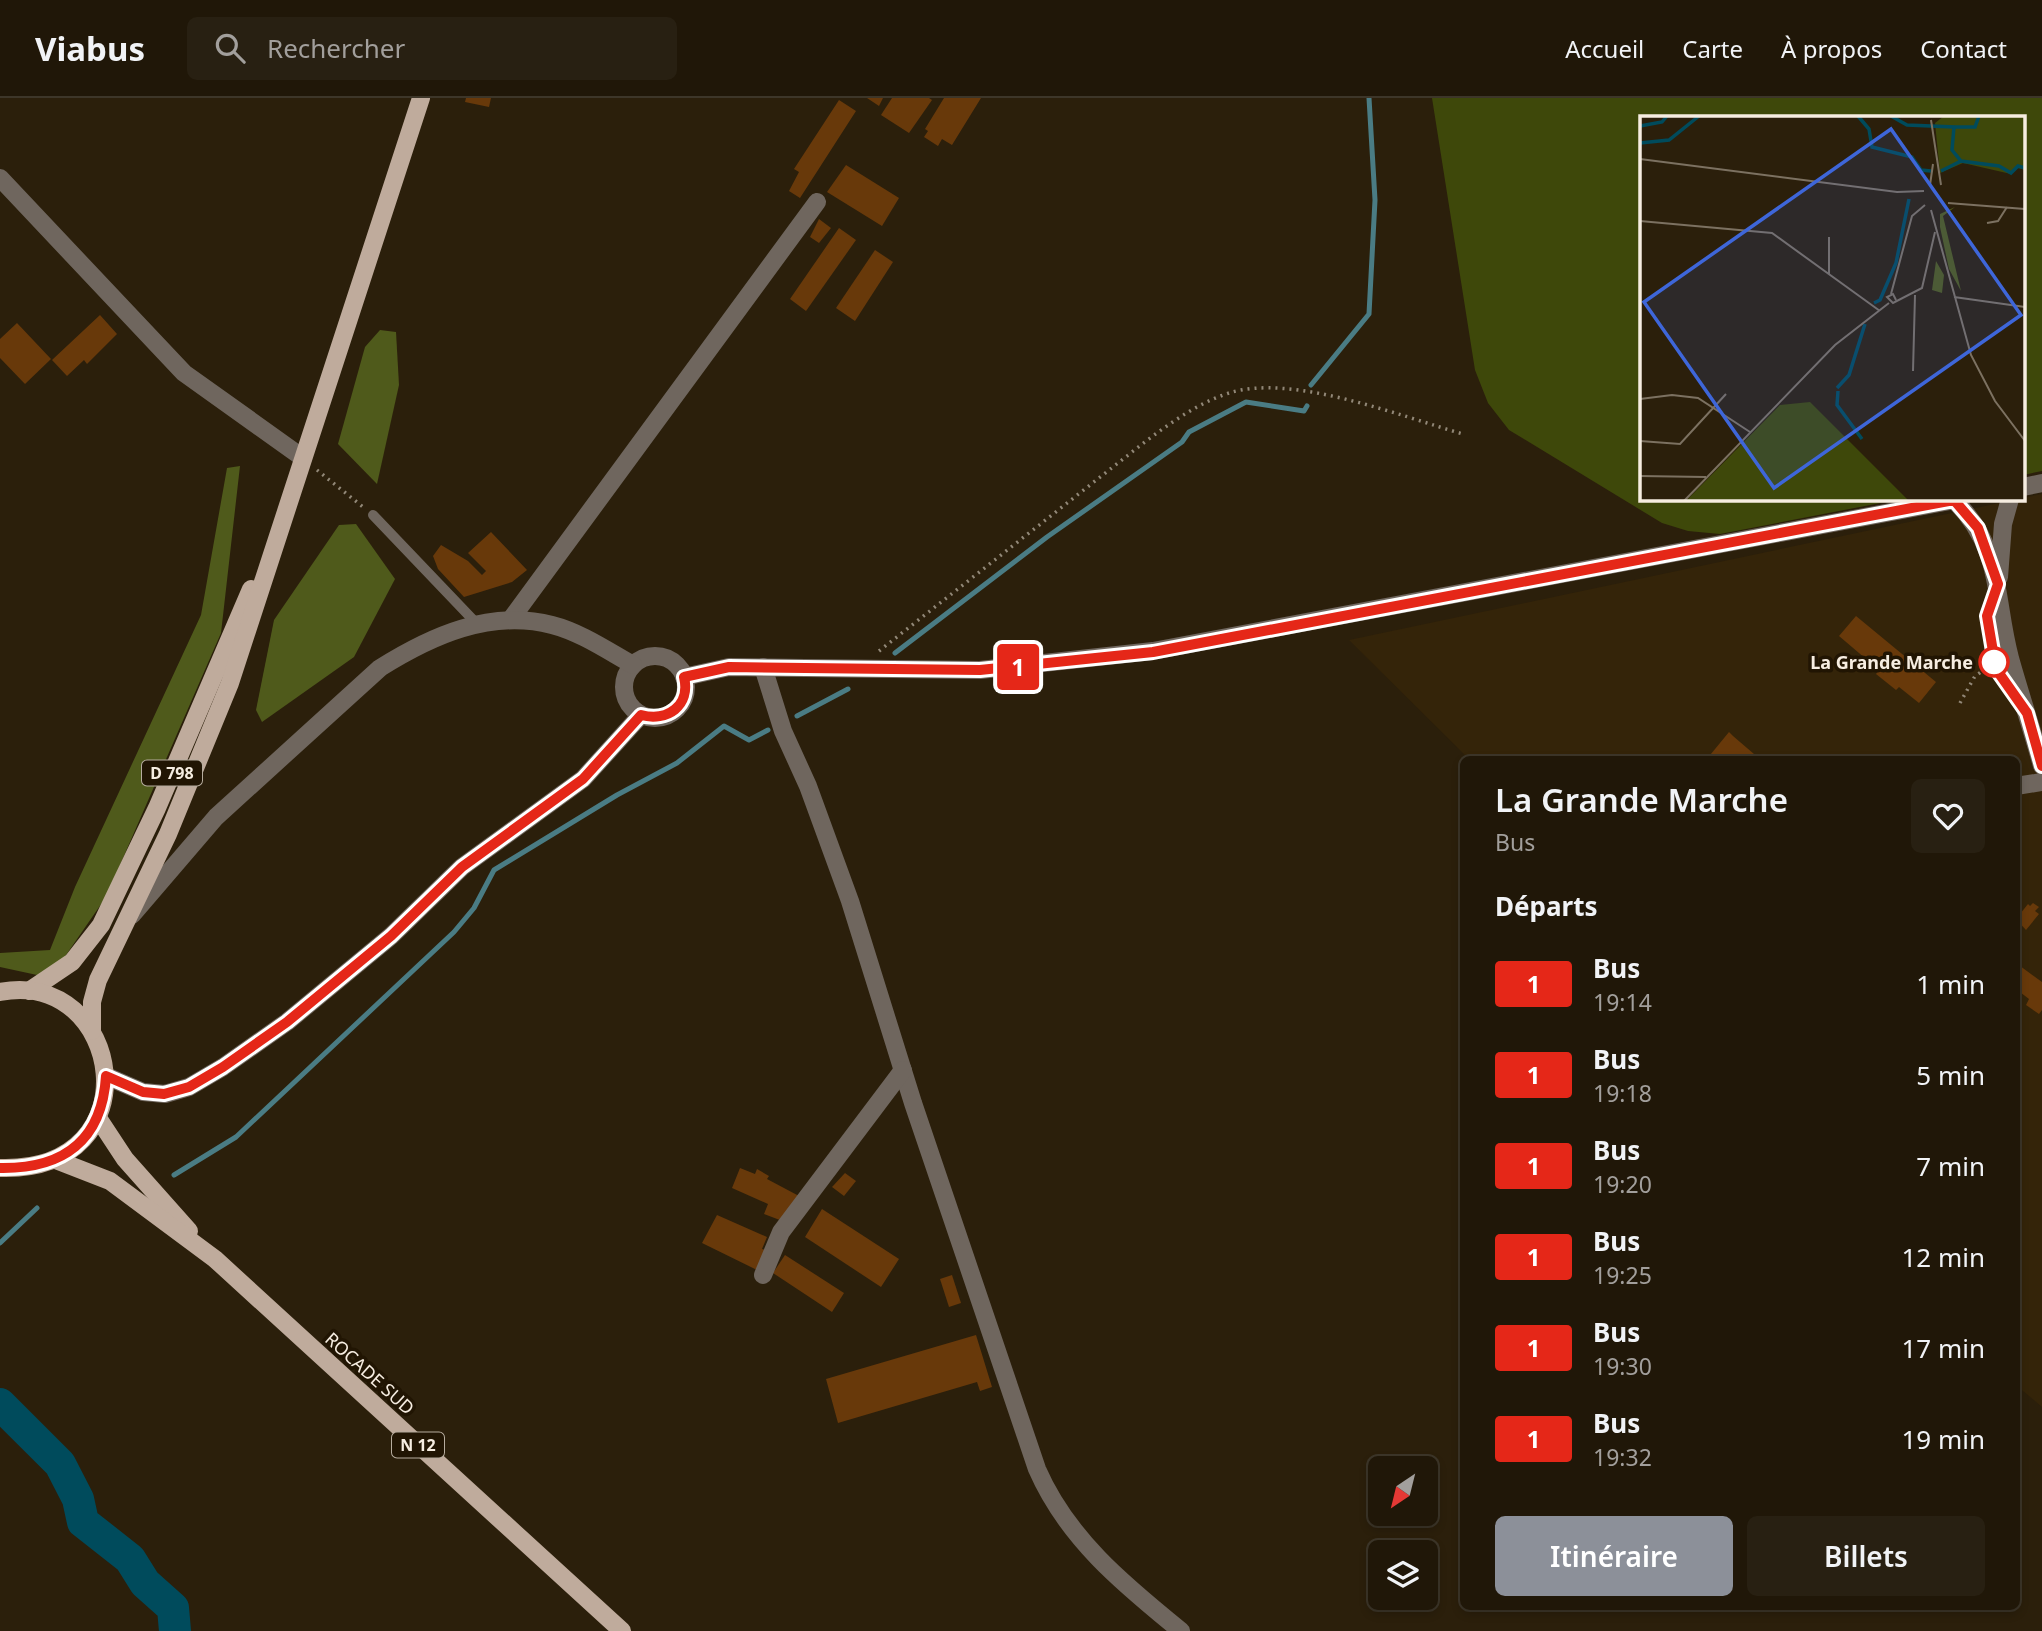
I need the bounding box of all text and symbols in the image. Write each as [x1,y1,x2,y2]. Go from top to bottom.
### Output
search box [187,17,677,80]
text: Viabus [35,26,145,71]
icon: search [211,29,249,67]
text: Rechercher [267,30,405,66]
text: Accueil [1565,32,1644,65]
text: Carte [1682,32,1743,65]
text: À propos [1781,32,1882,65]
text: Contact [1920,32,2007,65]
inset map [1640,116,2024,500]
line badge: 1 [995,644,1041,690]
marker: La Grande Marche [1979,647,2009,677]
text: 1 [1011,650,1025,683]
place label: La Grande Marche [1810,650,1973,674]
road number: D 798 [142,760,202,786]
text: La Grande Marche [1495,777,1788,822]
button: heart [1911,779,1985,853]
text: Bus [1495,826,1535,858]
text: Départs [1495,888,1598,924]
text: Bus [1593,950,1640,986]
text: 1 min [1916,966,1985,1002]
text: 1 [1527,967,1540,1000]
text: 19:14 [1593,986,1652,1018]
text: Bus [1593,1041,1640,1077]
text: 5 min [1916,1057,1985,1093]
text: 1 [1527,1058,1540,1091]
text: 19:18 [1593,1077,1652,1109]
text: Bus [1593,1132,1640,1168]
text: 7 min [1916,1148,1985,1184]
text: 1 [1527,1149,1540,1182]
text: 19:20 [1593,1168,1652,1200]
text: Bus [1593,1223,1640,1259]
text: 12 min [1901,1239,1985,1275]
text: 1 [1527,1240,1540,1273]
text: 19:25 [1593,1259,1652,1291]
text: Bus [1593,1314,1640,1350]
street label: ROCADE SUD [320,1327,420,1419]
text: 17 min [1901,1330,1985,1366]
text: 1 [1527,1331,1540,1364]
text: 19:30 [1593,1350,1652,1382]
text: Bus [1593,1405,1640,1441]
text: 19 min [1901,1421,1985,1457]
text: 1 [1527,1422,1540,1455]
road number: N 12 [392,1432,444,1457]
text: 19:32 [1593,1441,1652,1473]
north arrow [1368,1456,1438,1526]
map controls [1368,1456,1438,1610]
button: Itinéraire [1495,1516,1733,1596]
button: Billets [1747,1516,1985,1596]
button: layers [1368,1540,1438,1610]

